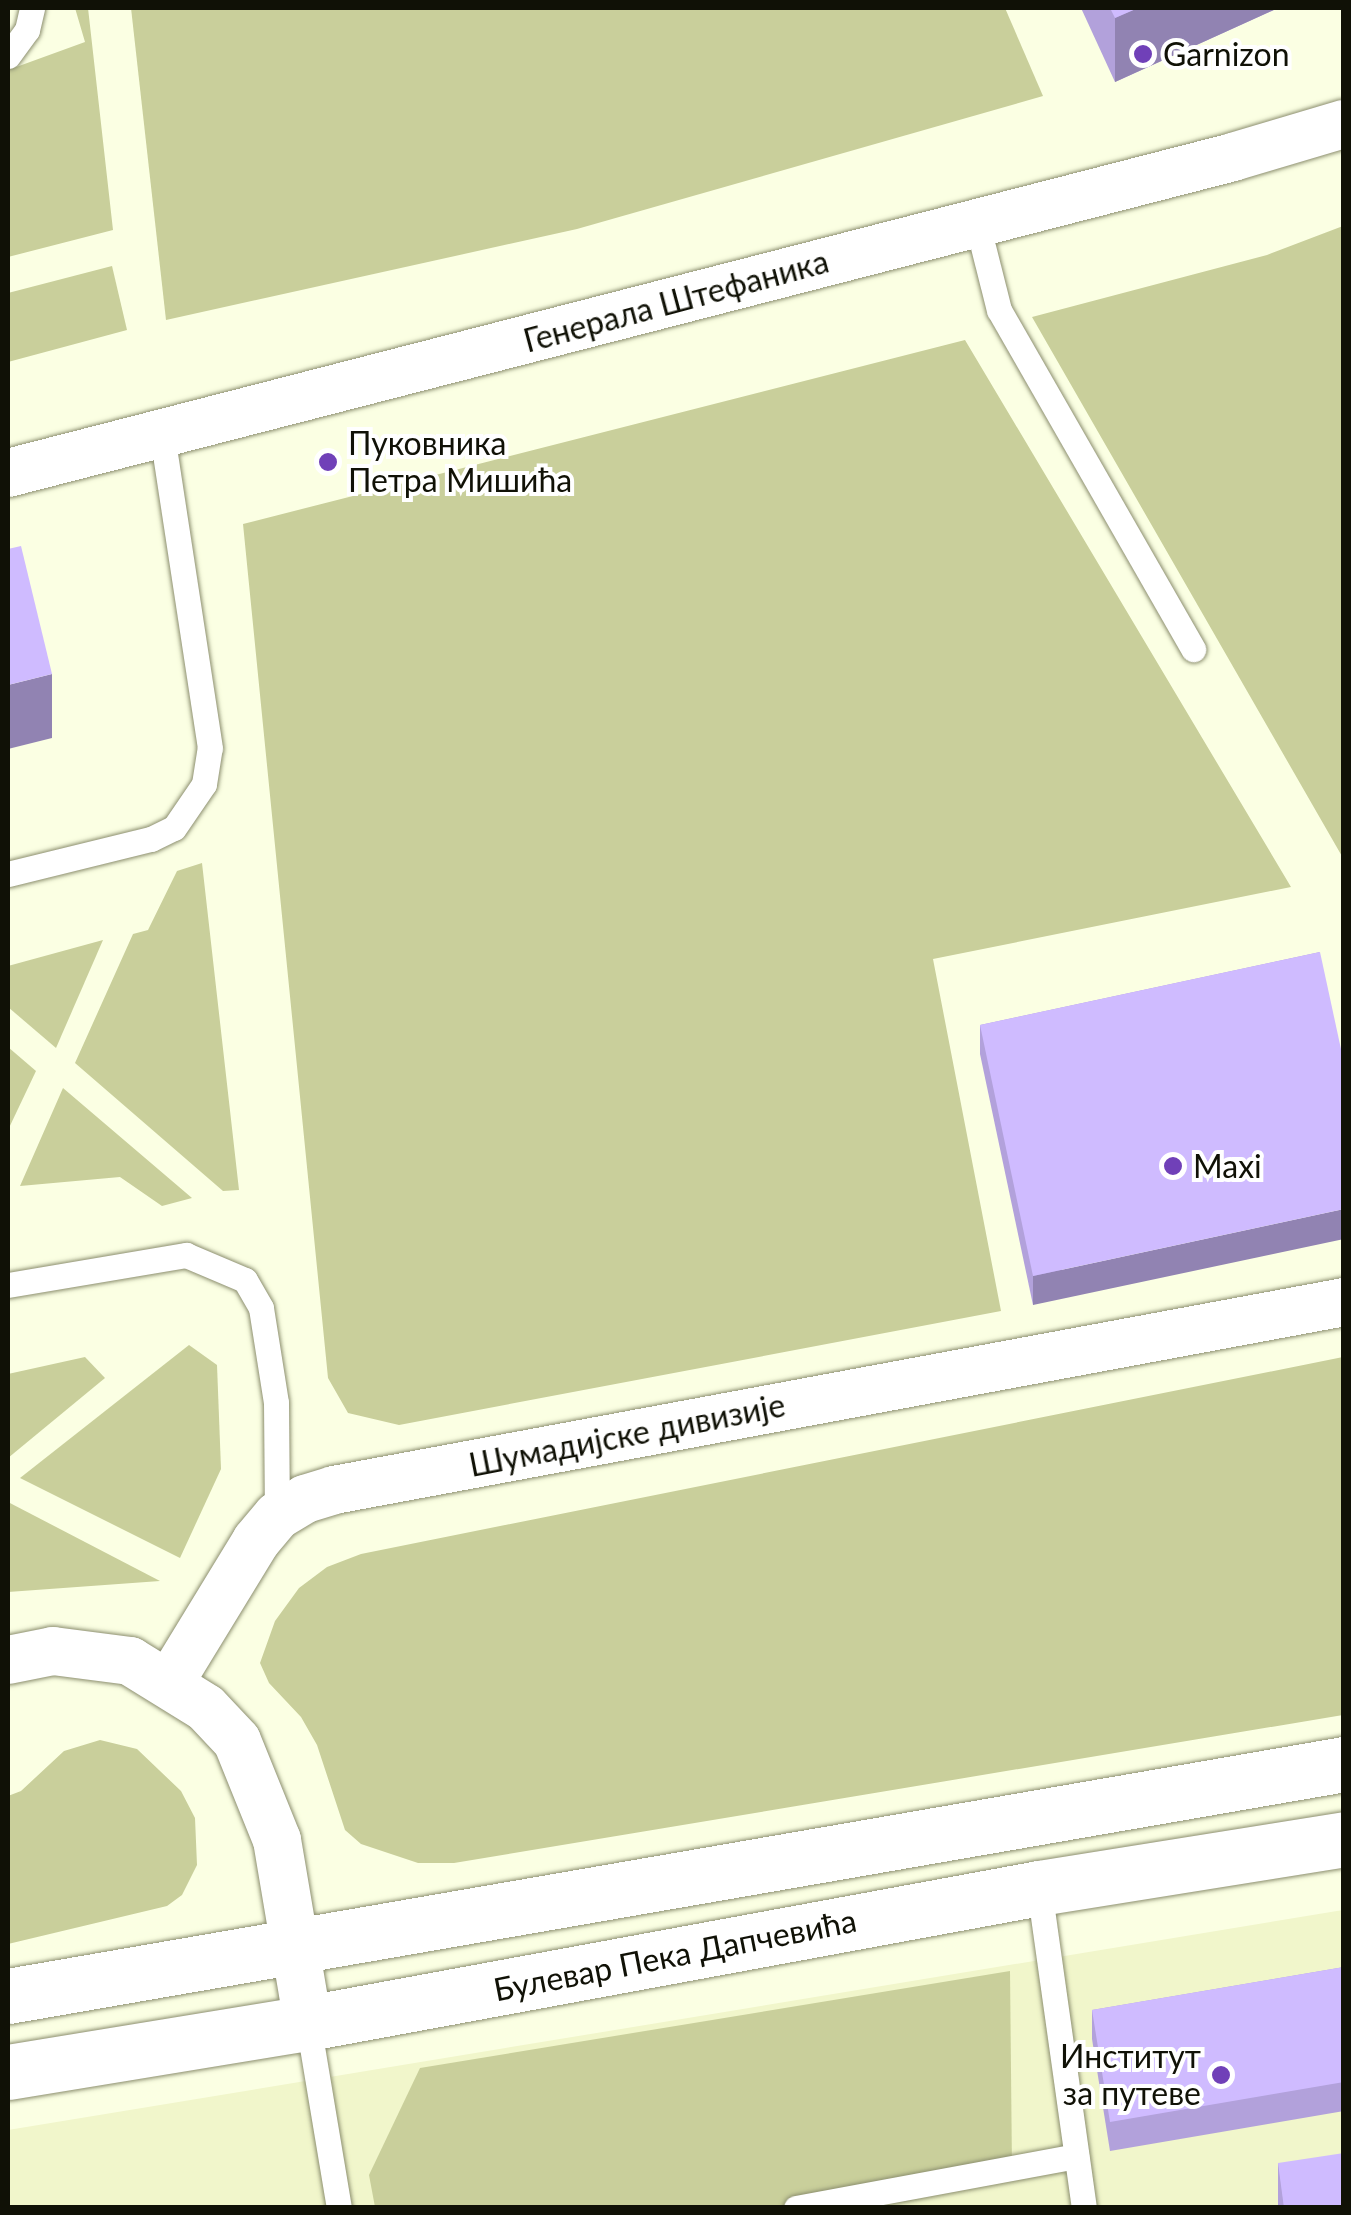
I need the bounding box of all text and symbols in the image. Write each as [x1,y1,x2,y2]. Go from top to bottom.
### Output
place label: Garnizon [1163,35,1290,73]
marker: Garnizon [1132,43,1154,65]
street label: Генерала Штефаника [519,242,833,360]
place label: Пуковника Петра Мишића [348,425,572,500]
marker: Пуковника Петра Мишића [317,451,339,473]
place label: Maxi [1193,1147,1262,1185]
marker: Maxi [1162,1155,1184,1177]
street label: Шумадијске дивизије [466,1386,788,1484]
street label: Булевар Пека Дапчевића [490,1901,860,2009]
place label: Институт за путеве [1060,2038,1201,2113]
marker: Институт за путеве [1210,2064,1232,2086]

